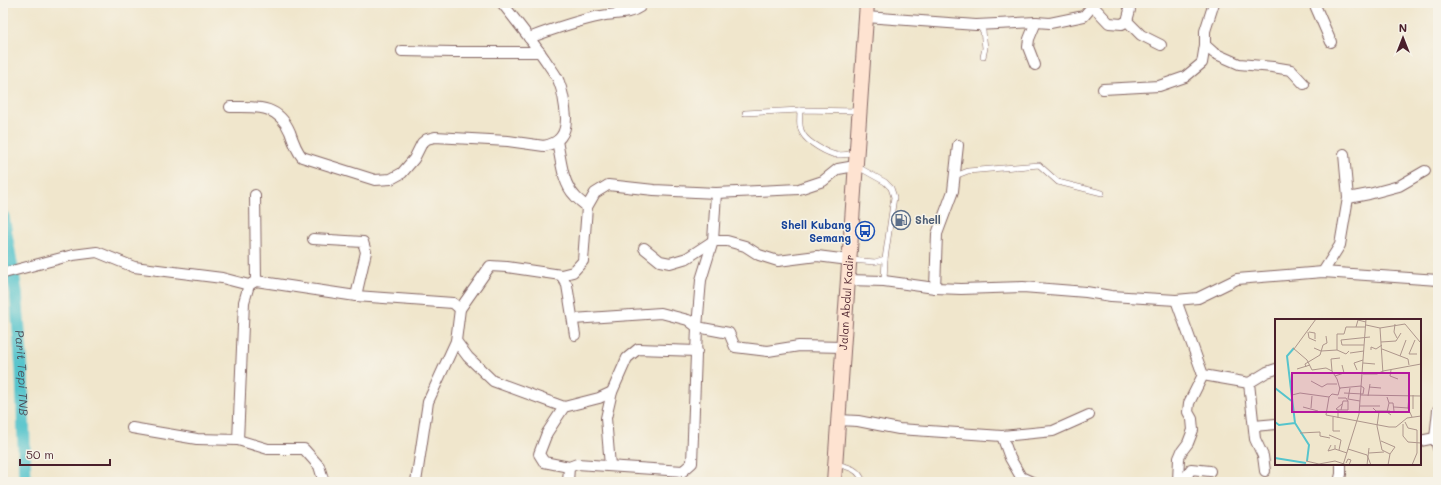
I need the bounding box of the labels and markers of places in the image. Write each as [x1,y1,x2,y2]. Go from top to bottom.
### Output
fuel station icon: Shell [890,209,912,231]
place label: Shell [915,212,941,227]
place label: Shell Kubang Semang [781,217,851,245]
bus stop icon: Shell Kubang Semang [854,220,876,242]

